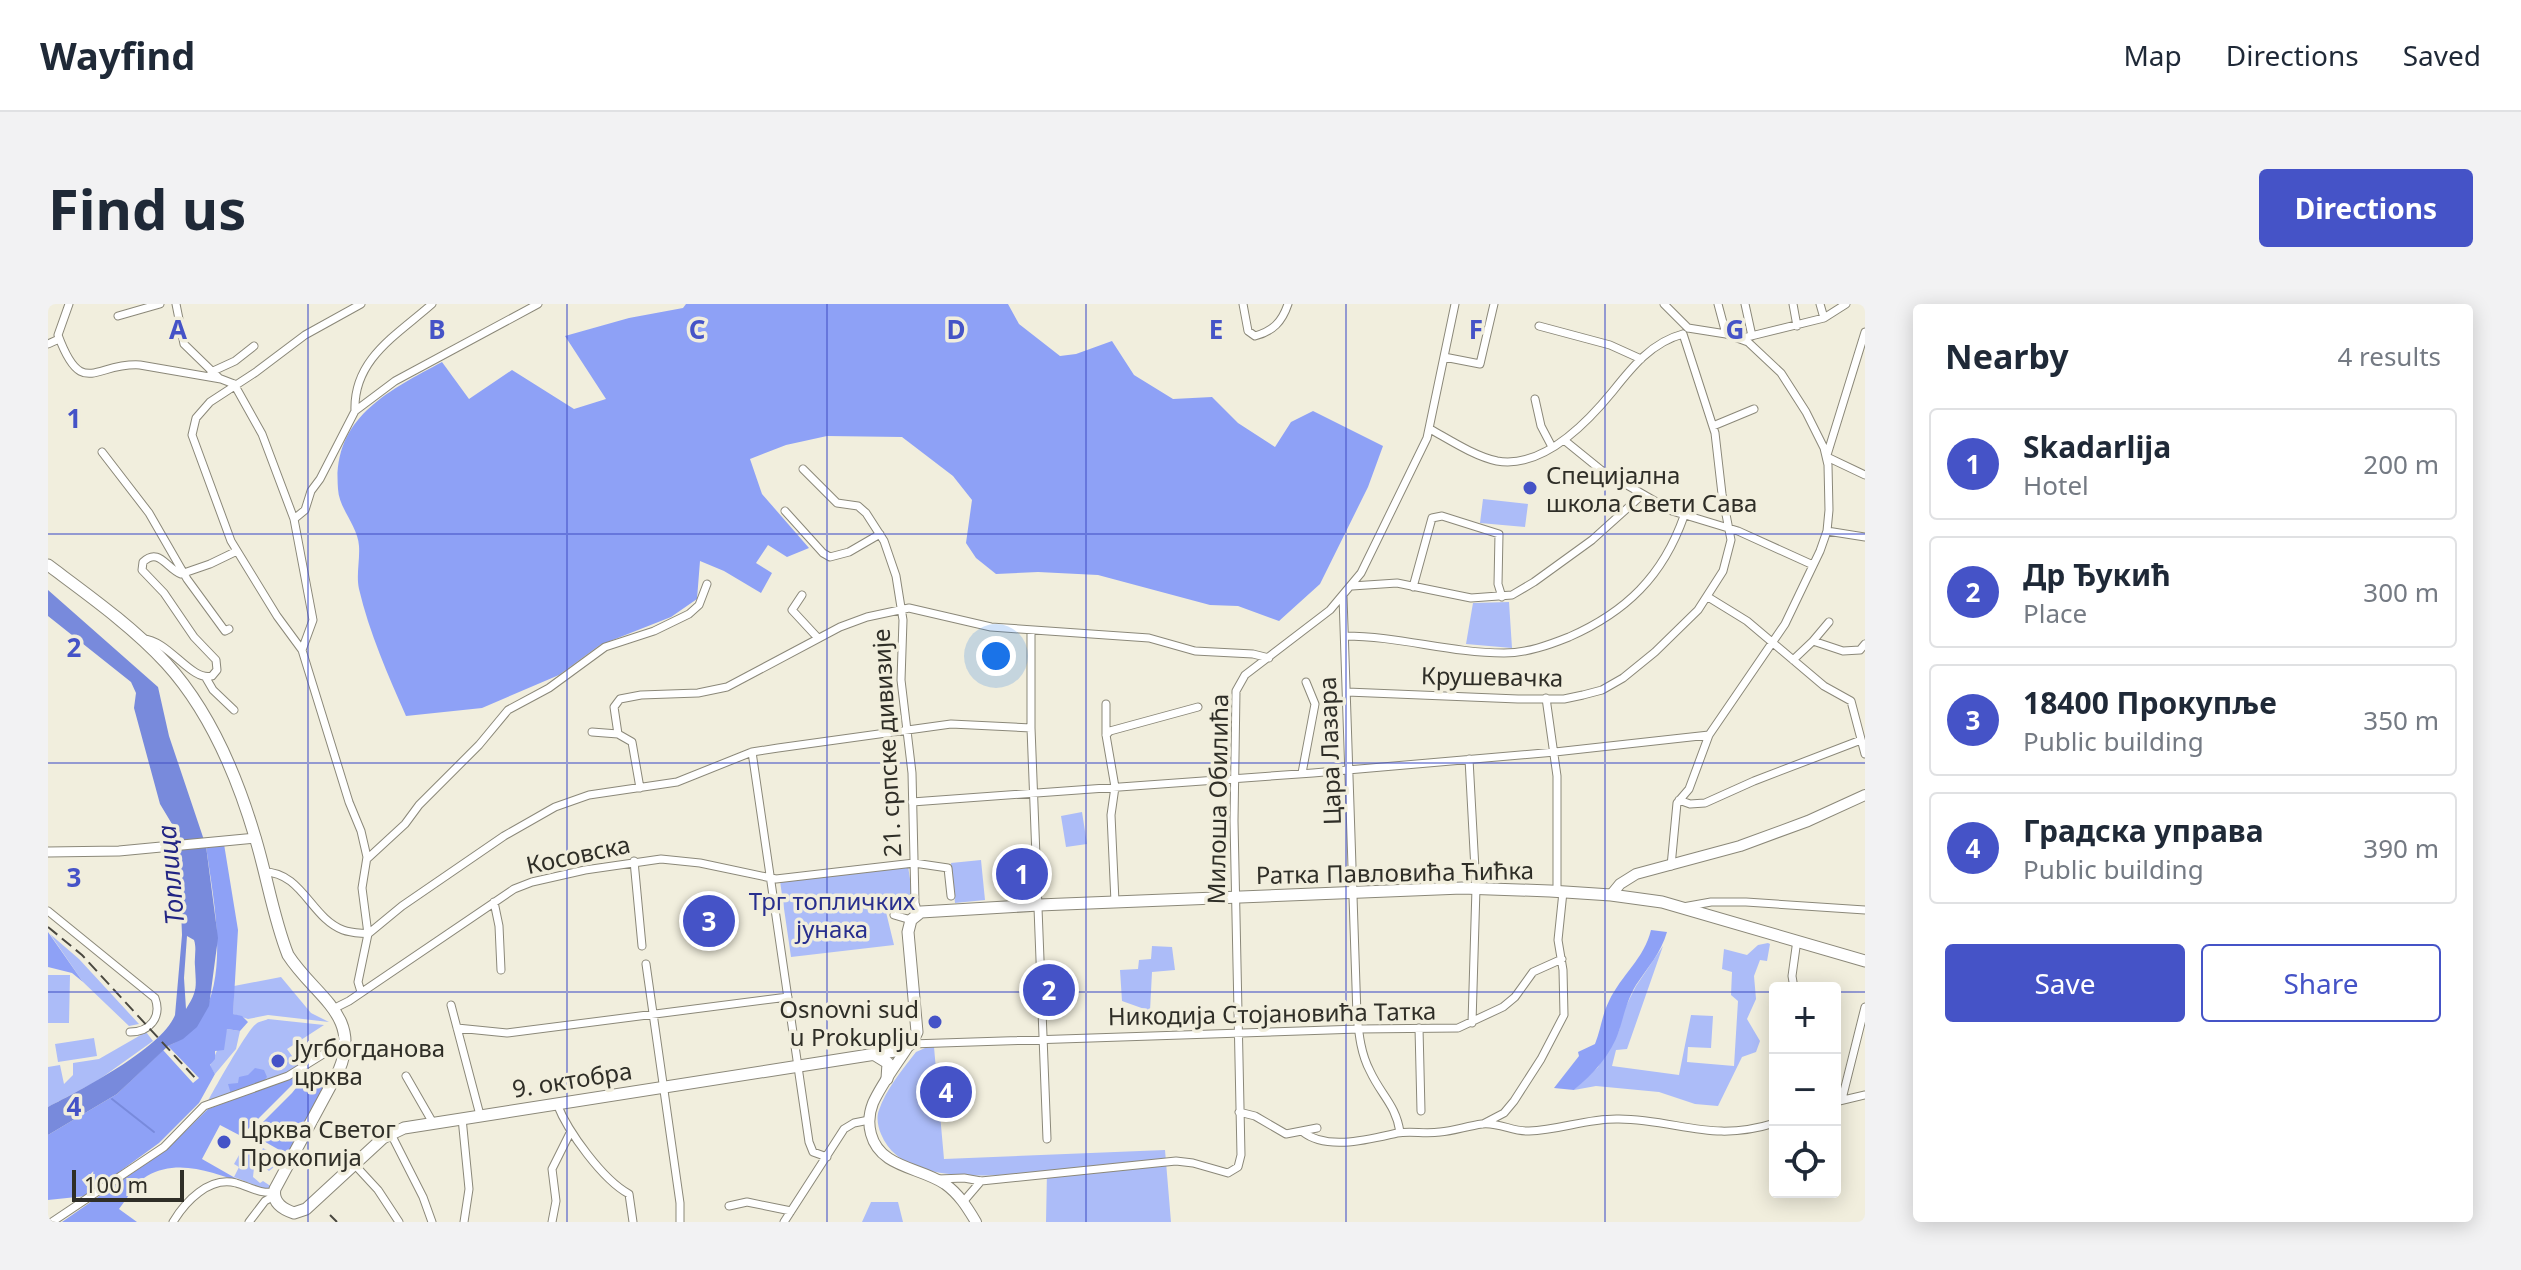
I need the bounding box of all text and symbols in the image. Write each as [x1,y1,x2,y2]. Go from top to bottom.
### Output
text: Wayfind [40,29,195,81]
text: Map [2123,36,2182,74]
text: Directions [2226,36,2359,74]
text: Saved [2403,36,2481,74]
button: Directions [2259,169,2473,247]
text: Find us [48,170,246,246]
text: A [169,311,187,347]
text: B [428,311,446,347]
text: C [689,311,705,347]
text: D [946,311,966,347]
text: E [1209,311,1223,347]
text: F [1469,311,1483,347]
text: G [1726,311,1744,347]
text: Nearby [1945,333,2069,379]
text: 4 results [2337,338,2441,374]
text: 1 [67,400,81,436]
text: Skadarlija [2023,426,2171,467]
text: 1 [1966,446,1980,482]
text: 200 m [2363,446,2439,482]
place label: Специјална школа Свети Сава [1546,458,1757,519]
text: Hotel [2023,467,2089,503]
marker: Специјална школа Свети Сава [1521,479,1539,497]
text: Др Ђукић [2023,554,2171,595]
text: 2 [1966,574,1980,610]
text: 300 m [2363,574,2439,610]
text: Place [2023,595,2087,631]
street label: 21. српске дивизије [864,628,908,858]
text: 2 [67,629,82,665]
your location [976,636,1016,676]
street label: Крушевачка [1421,658,1563,694]
street label: Цара Лазара [1310,676,1348,826]
text: 18400 Прокупље [2023,682,2277,723]
street label: Милоша Обилића [1199,693,1235,905]
text: 3 [1966,702,1980,738]
text: 350 m [2363,702,2439,738]
text: Public building [2023,723,2204,759]
text: Градска управа [2023,810,2264,851]
water label: Топлица [148,823,192,927]
street label: Косовска [523,827,633,881]
text: 4 [1966,830,1980,866]
text: 390 m [2363,830,2439,866]
pin: 1 [996,844,1048,904]
text: Public building [2023,851,2204,887]
street label: Ратка Павловића Ћићка [1256,853,1534,891]
text: 3 [67,859,81,895]
park label: Трг топличких јунака [749,884,916,945]
pin: 3 [683,891,735,951]
button: Save [1945,944,2185,1022]
button: Share [2201,944,2441,1022]
pin: 2 [1023,960,1075,1020]
map controls [1769,982,1841,1198]
button: + [1769,982,1841,1054]
place label: Osnovni sud u Prokuplju [779,992,919,1053]
street label: Никодија Стојановића Татка [1108,994,1436,1032]
marker: Osnovni sud u Prokuplju [926,1013,944,1031]
place label: Југбогданова црква [292,1031,445,1092]
marker: Југбогданова црква [269,1052,287,1070]
street label: 9. октобра [510,1053,634,1105]
button: − [1769,1054,1841,1126]
pin: 4 [920,1062,972,1122]
text: 4 [67,1088,82,1124]
place label: Црква Светог Прокопија [240,1112,396,1173]
button: locate [1769,1126,1841,1198]
marker: Црква Светог Прокопија [215,1133,233,1151]
scale bar [72,1166,184,1202]
text: 100 m [84,1169,148,1199]

